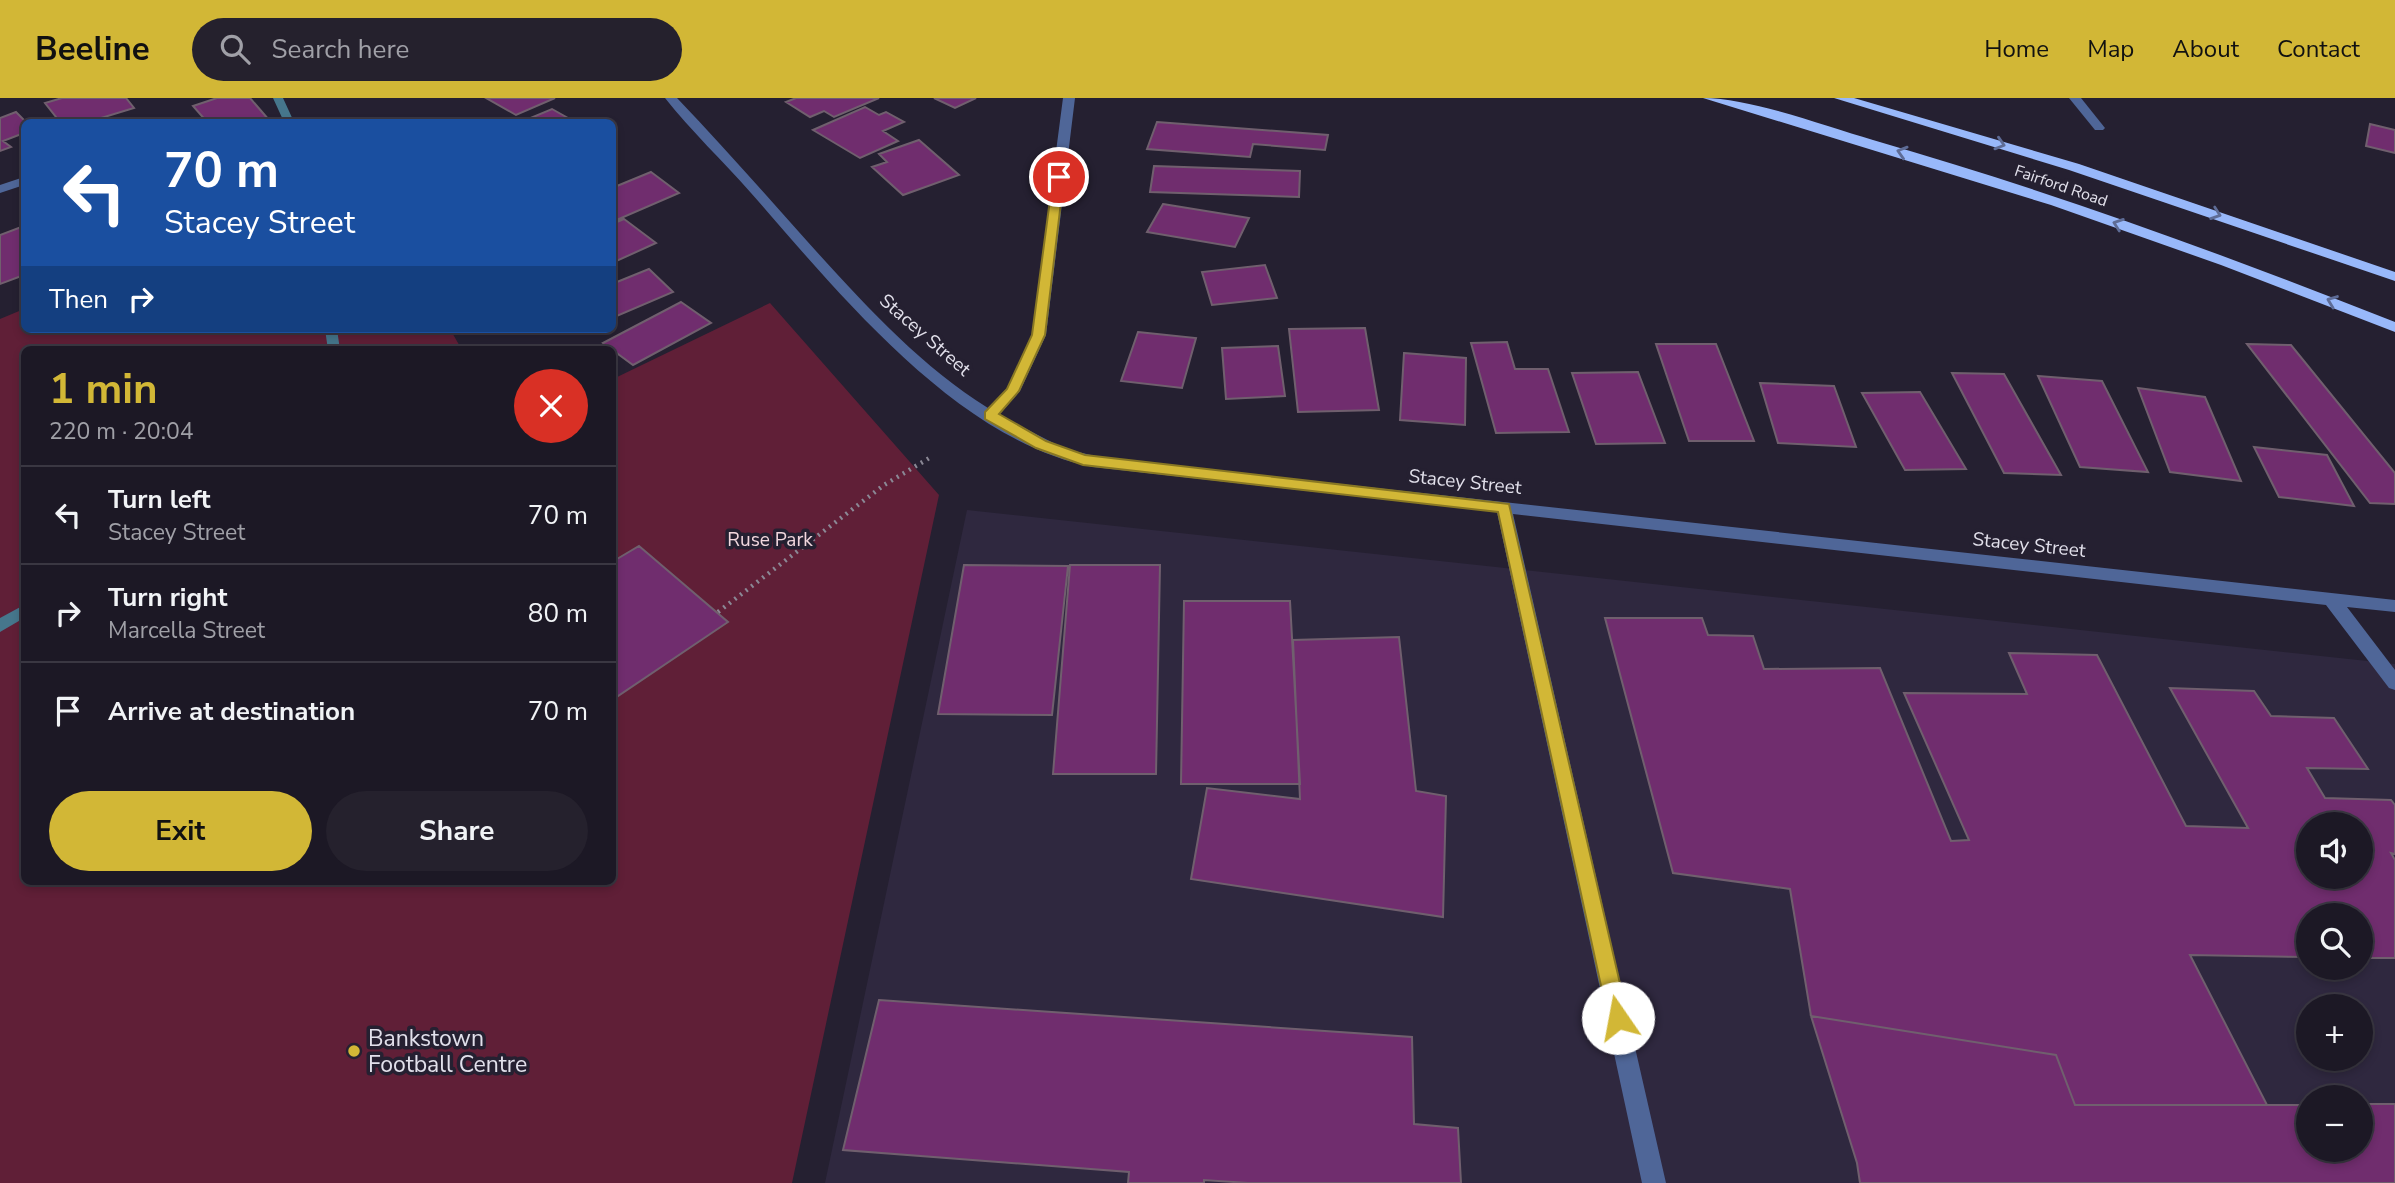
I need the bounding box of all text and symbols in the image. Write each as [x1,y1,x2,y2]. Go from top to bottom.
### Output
search box [192,18,682,81]
text: Beeline [35,27,150,72]
icon: search [216,30,254,68]
text: Search here [272,32,409,67]
text: Home [1984,33,2049,65]
text: Map [2087,33,2134,65]
text: About [2172,33,2239,65]
text: Contact [2277,33,2360,65]
one-way arrow [1993,136,2005,151]
text: 70 m [164,137,279,204]
one-way arrow [1896,146,1908,161]
icon: left [49,147,140,238]
pin [1029,147,1089,207]
icon: arrive [1040,158,1078,196]
street label: Fairford Road [2012,160,2110,212]
text: Stacey Street [164,201,355,244]
one-way arrow [2210,206,2222,220]
one-way arrow [2112,218,2124,232]
icon: right [122,280,160,318]
text: Then [49,282,108,317]
street label: Stacey Street [874,288,977,382]
one-way arrow [2326,296,2338,310]
text: 1 min [49,361,158,418]
button: close [514,369,588,443]
text: 220 m · 20:04 [49,416,194,447]
street label: Stacey Street [1407,463,1523,501]
text: Turn left [108,482,211,517]
icon: left [49,496,87,534]
text: 70 m [528,498,588,533]
text: Stacey Street [108,517,245,548]
street label: Stacey Street [1971,526,2087,564]
park label: Ruse Park [727,527,813,553]
text: Turn right [108,580,227,615]
icon: right [49,594,87,632]
text: 80 m [528,596,588,631]
text: Marcella Street [108,615,265,646]
icon: arrive [49,692,87,730]
text: Arrive at destination [108,694,355,729]
text: 70 m [528,694,588,729]
button: Exit [49,791,312,871]
button: Share [326,791,588,871]
map controls [2296,812,2373,1162]
button: sound [2296,812,2373,889]
button: search [2296,903,2373,980]
position arrow [1581,981,1655,1055]
button: + [2296,994,2373,1071]
place label: Bankstown Football Centre [368,1023,527,1080]
marker: Bankstown Football Centre [346,1043,362,1059]
button: − [2296,1085,2373,1162]

